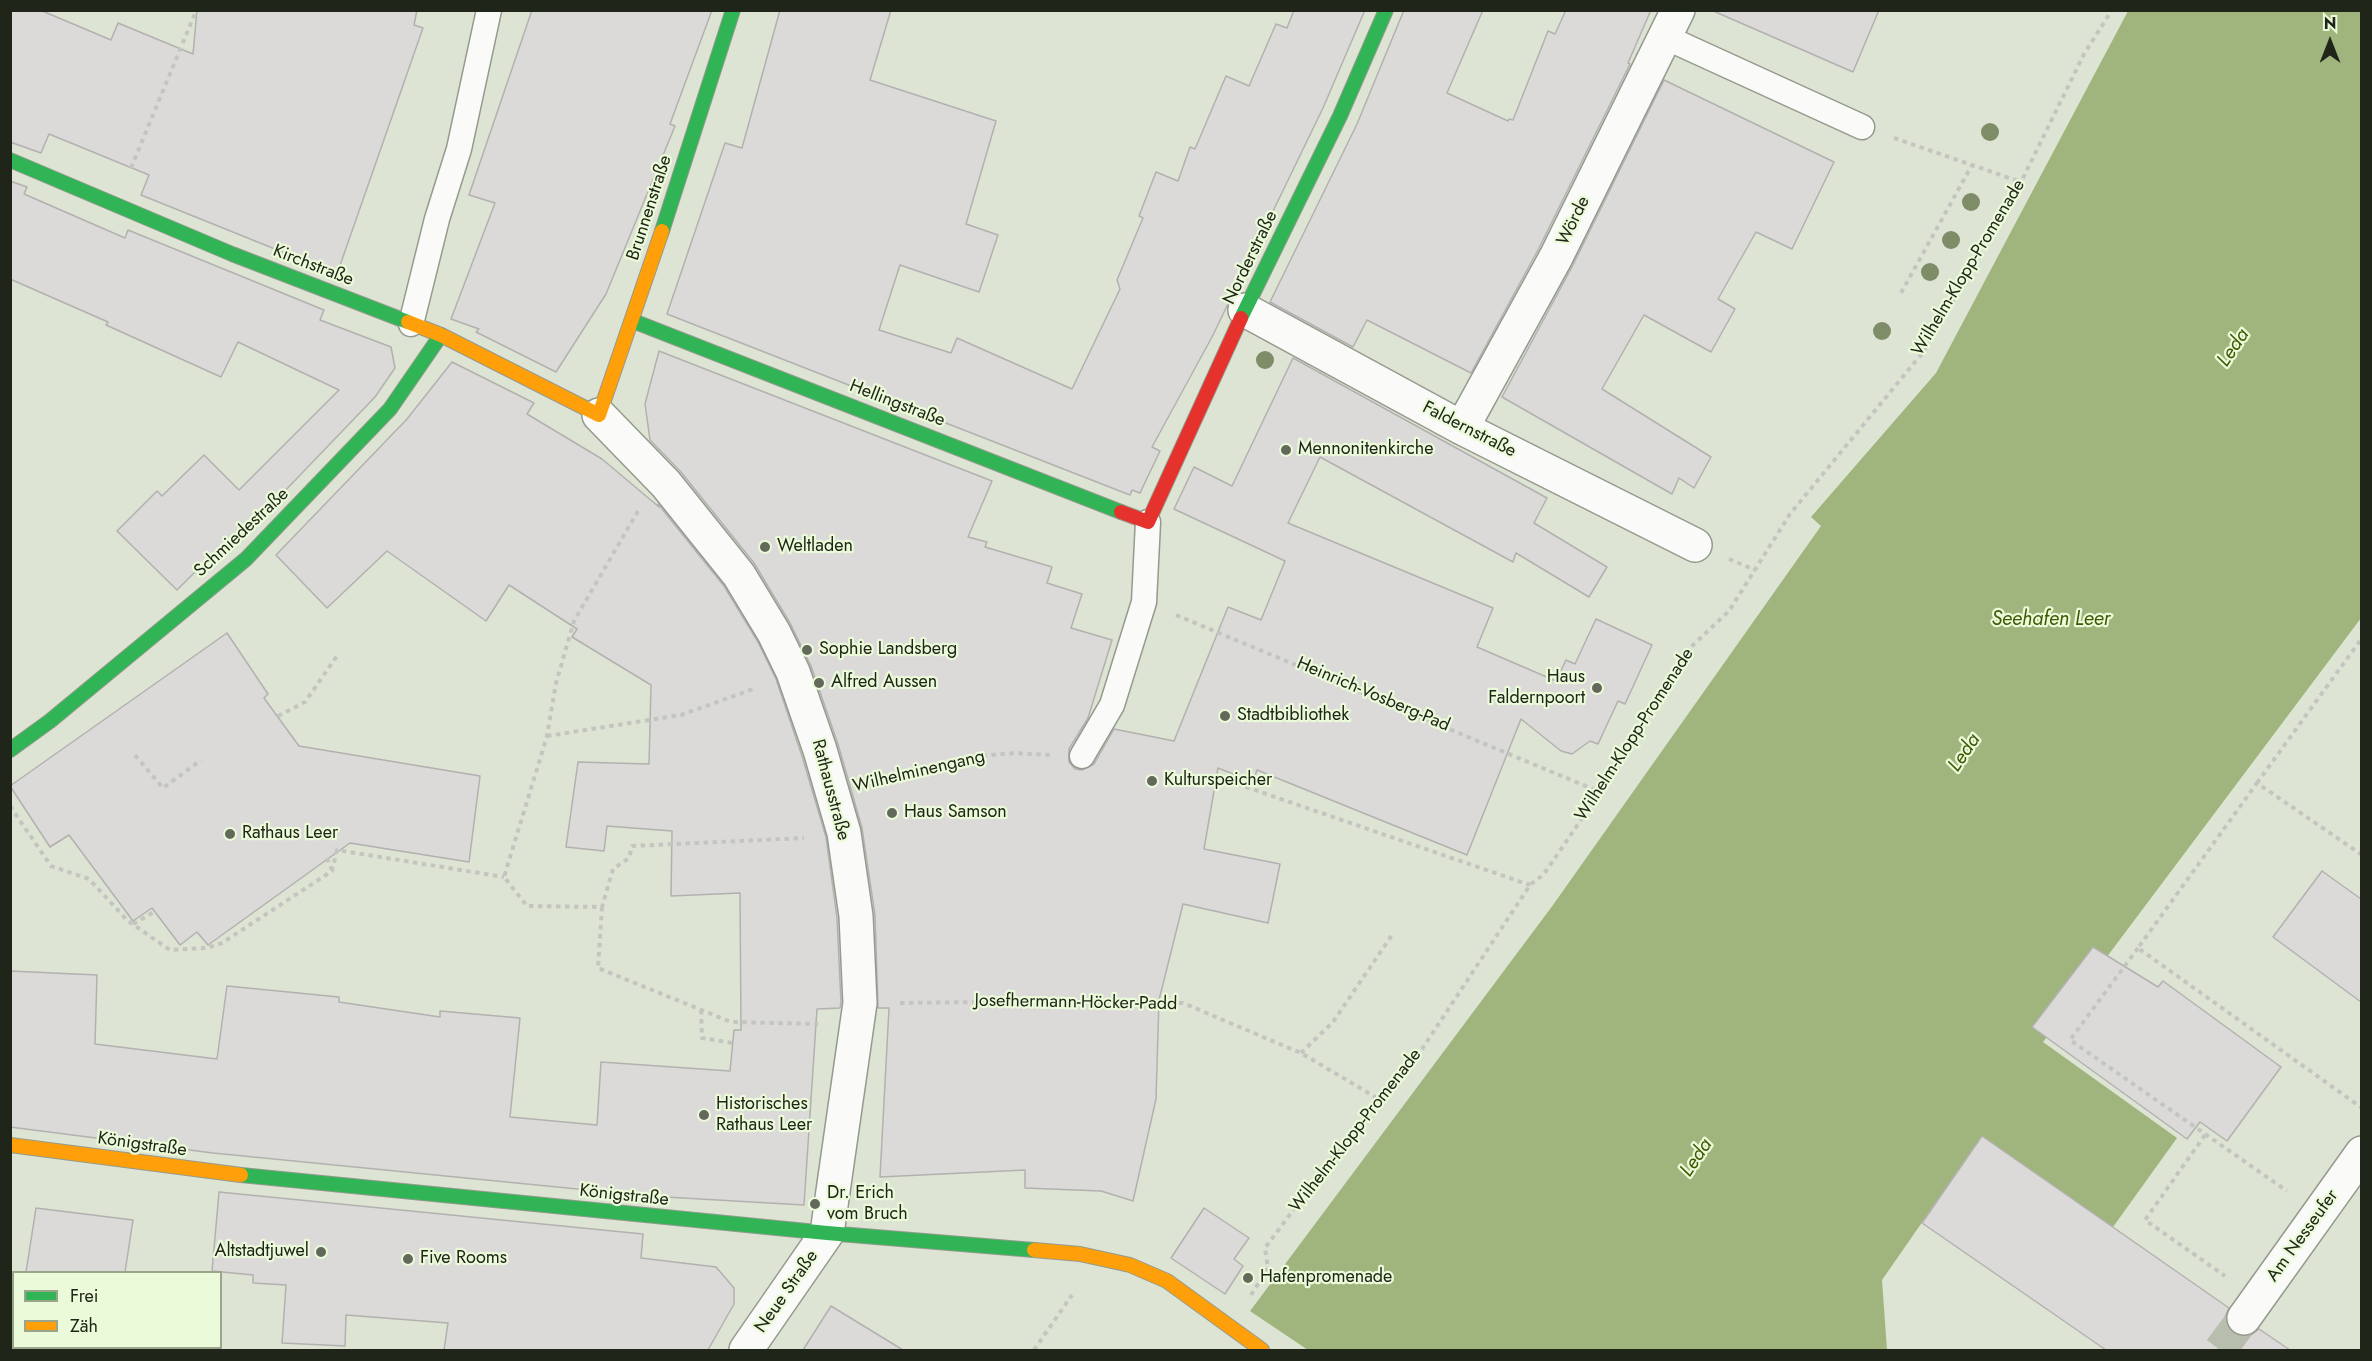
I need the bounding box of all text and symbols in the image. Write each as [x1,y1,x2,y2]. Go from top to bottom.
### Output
north arrow [2300,12,2360,72]
text: N [2324,12,2336,35]
street label: Brunnenstraße [623,153,677,263]
street label: Wilhelm-Klopp-Promenade [1908,176,2030,360]
street label: Wörde [1553,193,1595,249]
street label: Norderstraße [1219,208,1283,308]
street label: Kirchstraße [270,241,356,291]
water label: Leda [2213,324,2255,372]
street label: Hellingstraße [846,376,948,432]
street label: Faldernstraße [1419,397,1519,463]
place label: Mennonitenkirche [1298,439,1434,461]
marker: Mennonitenkirche [1279,443,1293,457]
street label: Schmiedestraße [190,484,294,582]
place label: Weltladen [777,536,853,558]
marker: Weltladen [758,540,772,554]
water label: Seehafen Leer [1991,608,2111,632]
place label: Sophie Landsberg [819,639,957,661]
marker: Sophie Landsberg [800,643,814,657]
street label: Wilhelm-Klopp-Promenade [1571,644,1699,826]
street label: Heinrich-Vosberg-Pad [1293,653,1453,737]
place label: Haus Faldernpoort [1488,667,1585,710]
place label: Alfred Aussen [831,672,937,694]
marker: Alfred Aussen [812,676,826,690]
marker: Haus Faldernpoort [1590,681,1604,695]
place label: Stadtbibliothek [1237,705,1349,727]
marker: Stadtbibliothek [1218,709,1232,723]
water label: Leda [1944,729,1986,777]
street label: Rathausstraße [806,737,854,843]
street label: Wilhelminengang [851,746,987,798]
place label: Kulturspeicher [1164,770,1272,792]
marker: Kulturspeicher [1145,774,1159,788]
place label: Haus Samson [904,802,1007,824]
marker: Haus Samson [885,806,899,820]
place label: Rathaus Leer [242,823,338,845]
marker: Rathaus Leer [223,827,237,841]
street label: Josefhermann-Höcker-Padd [974,990,1178,1016]
street label: Wilhelm-Klopp-Promenade [1285,1045,1427,1217]
place label: Historisches Rathaus Leer [716,1094,812,1136]
marker: Historisches Rathaus Leer [697,1108,711,1122]
street label: Königstraße [96,1128,188,1162]
water label: Leda [1676,1134,1718,1182]
street label: Königstraße [578,1181,670,1211]
place label: Dr. Erich vom Bruch [827,1183,908,1226]
street label: Am Nesseufer [2262,1186,2344,1286]
marker: Dr. Erich vom Bruch [808,1197,822,1211]
place label: Altstadtjuwel [215,1241,309,1263]
marker: Altstadtjuwel [314,1245,328,1259]
street label: Neue Straße [751,1247,823,1337]
place label: Five Rooms [420,1248,507,1270]
marker: Five Rooms [401,1252,415,1266]
place label: Hafenpromenade [1260,1267,1392,1289]
legend [12,1271,222,1349]
marker: Hafenpromenade [1241,1271,1255,1285]
text: Frei [70,1283,99,1309]
text: Zäh [70,1313,98,1339]

